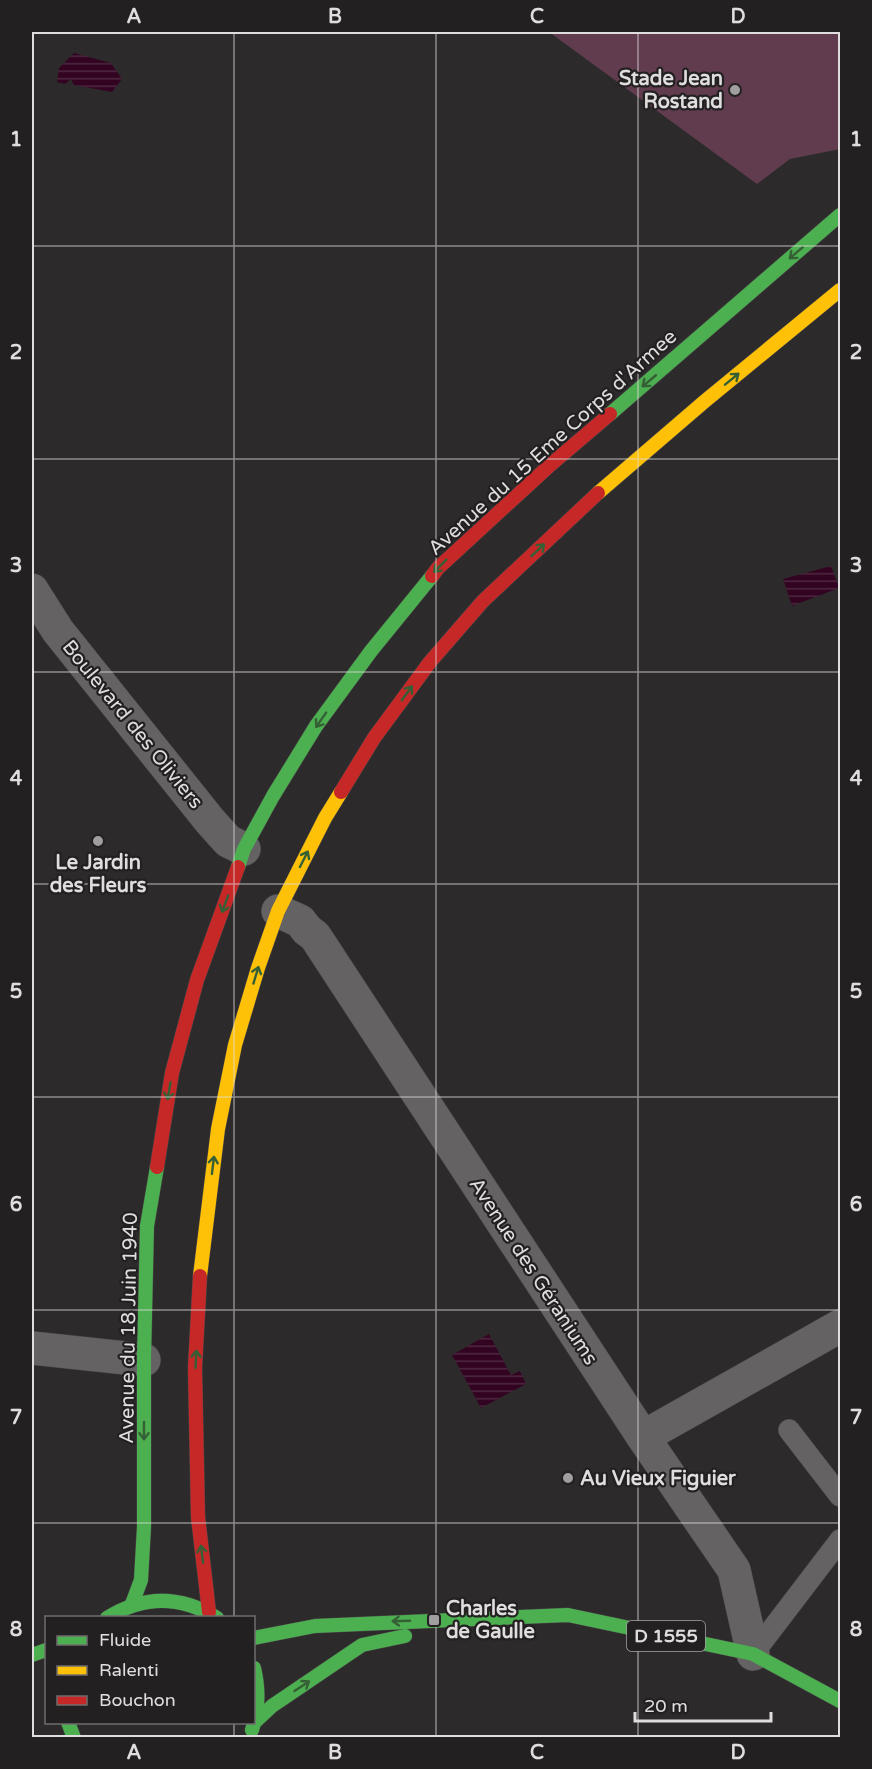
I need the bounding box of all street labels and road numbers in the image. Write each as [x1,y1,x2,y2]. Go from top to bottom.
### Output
street label: Avenue du 15 Eme Corps d'Armee [424,325,682,561]
street label: Boulevard des Oliviers [57,635,208,814]
street label: Avenue des Géraniums [464,1174,603,1370]
street label: Avenue du 18 Juin 1940 [115,1212,143,1444]
road number: D 1555 [627,1621,705,1651]

